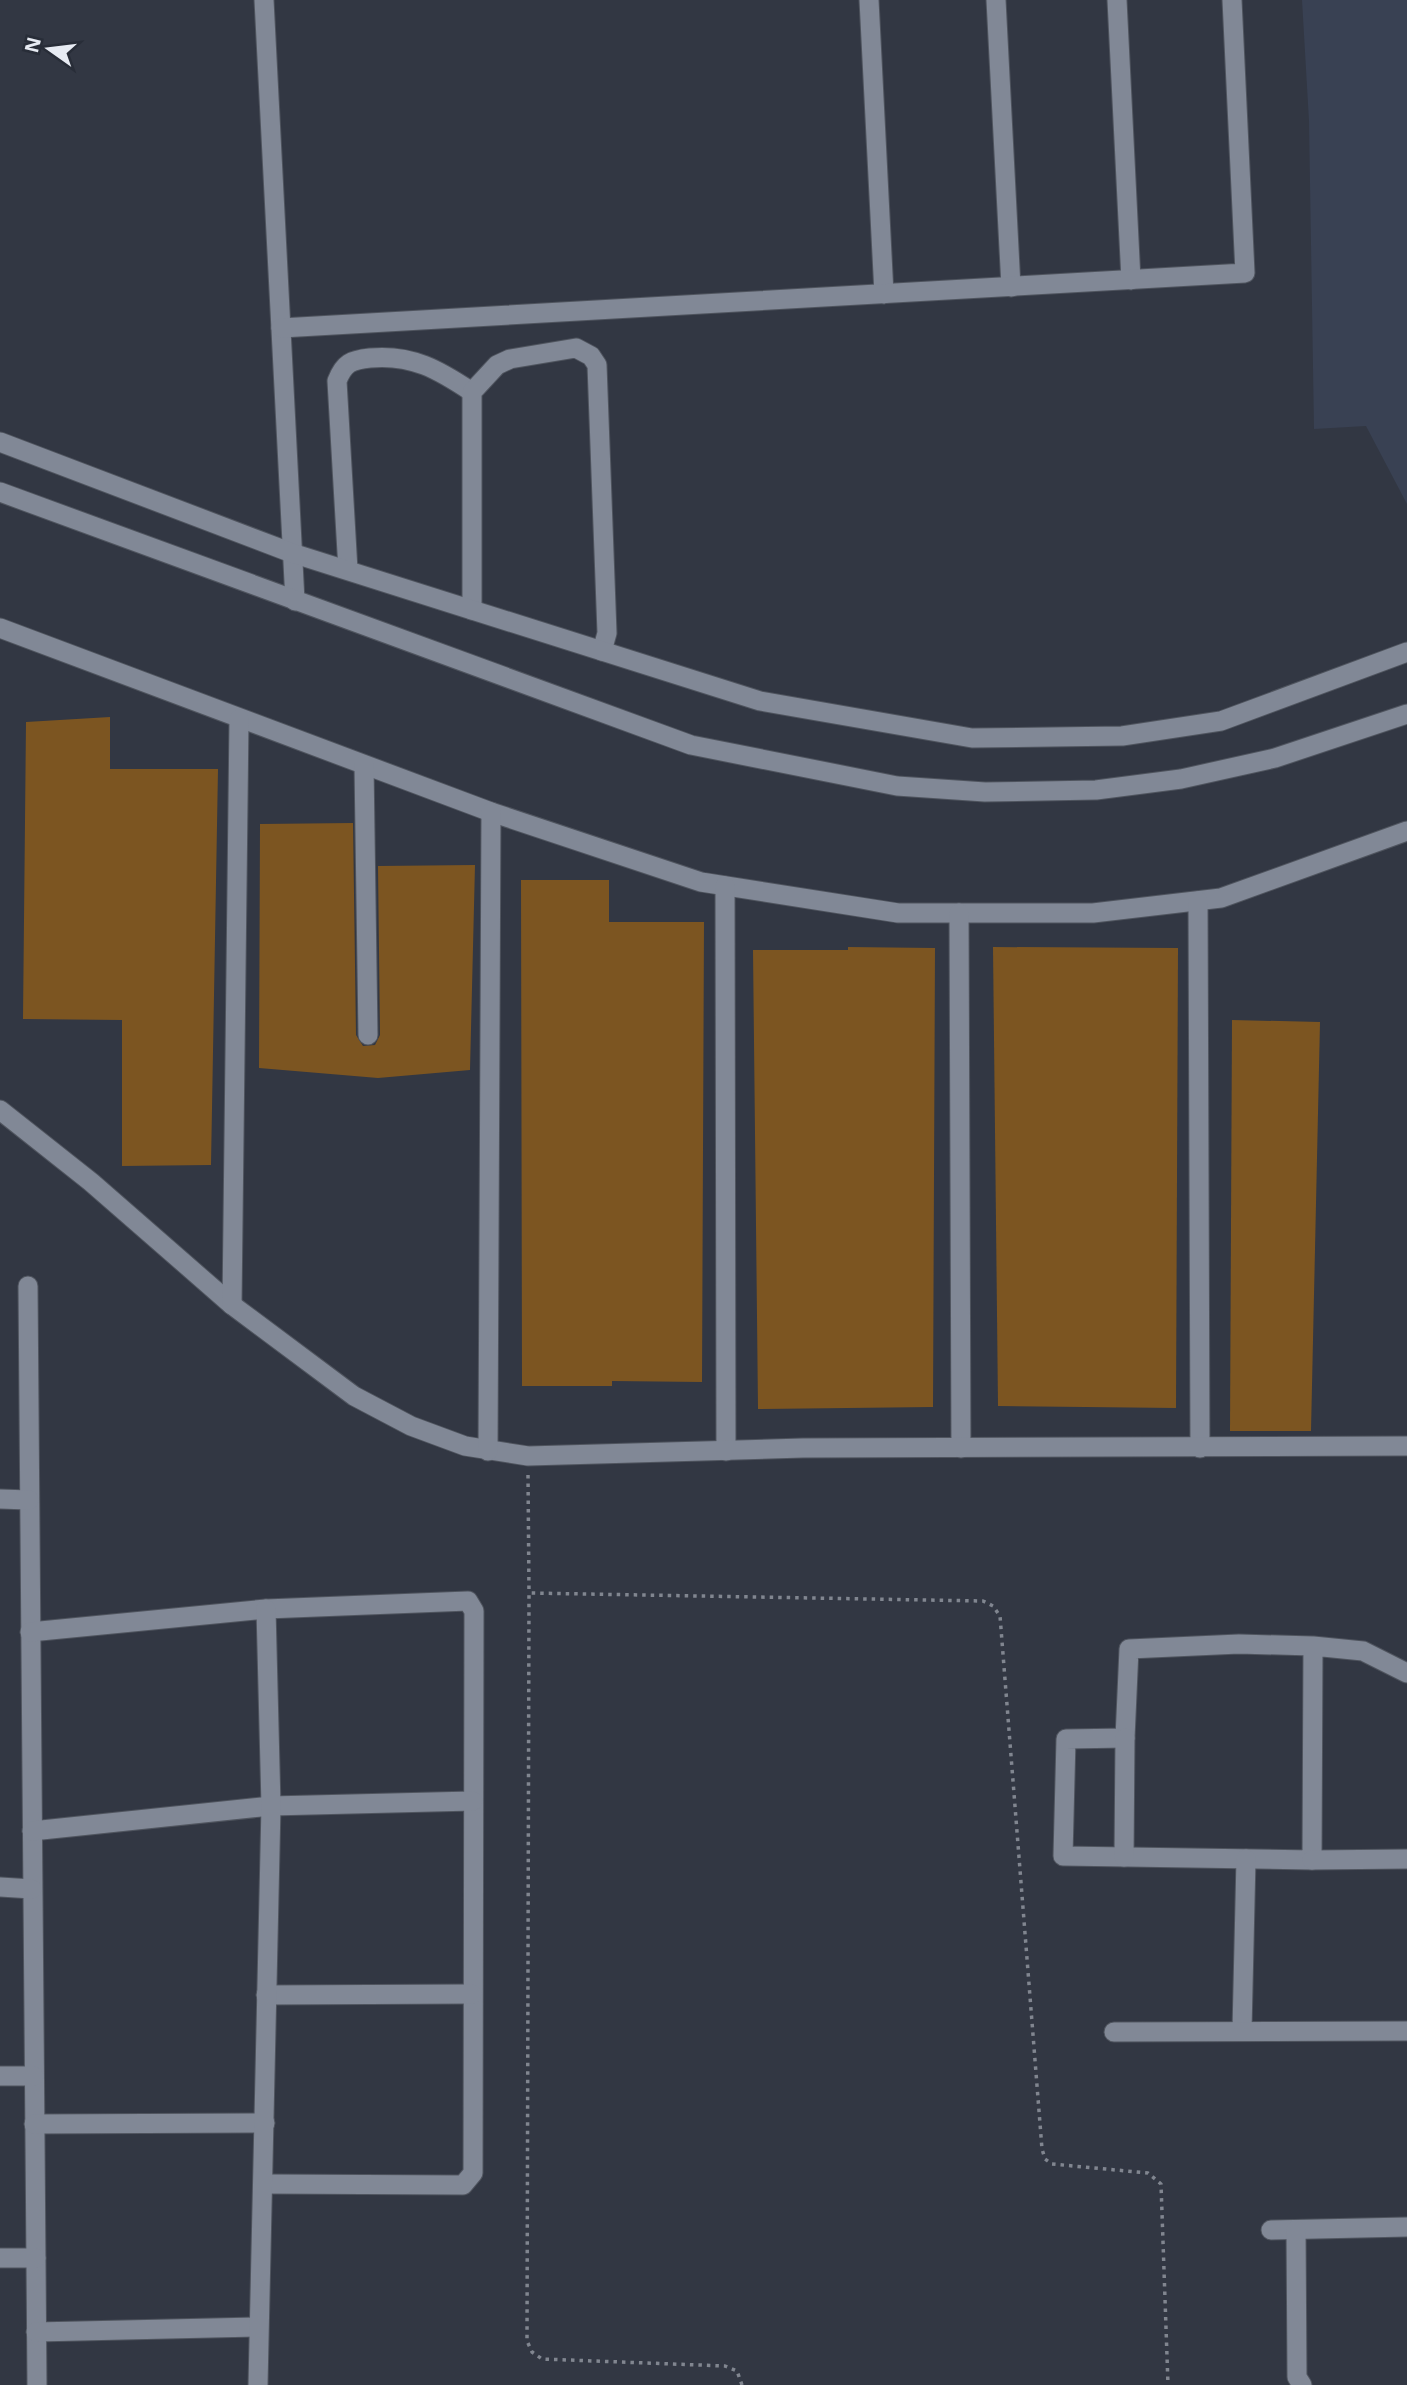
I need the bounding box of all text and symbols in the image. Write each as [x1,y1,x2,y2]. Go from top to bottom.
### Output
north arrow [14,14,84,84]
text: N [18,34,47,56]

